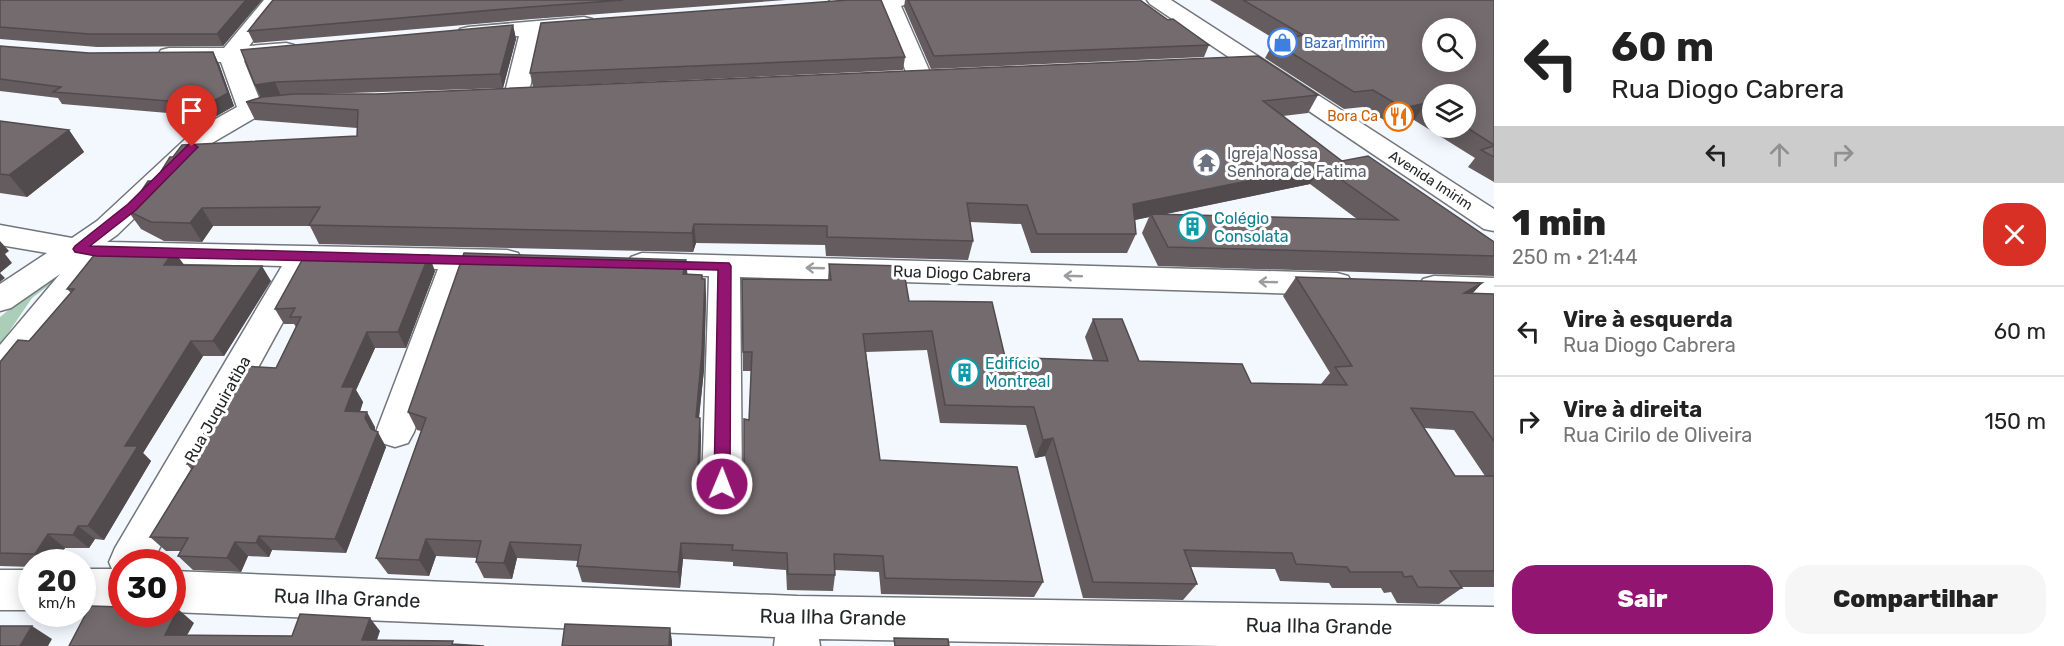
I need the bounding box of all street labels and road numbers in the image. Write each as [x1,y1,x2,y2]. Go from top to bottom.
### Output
street label: Avenida Imirim [1386,147,1476,214]
street label: Rua Diogo Cabrera [893,262,1031,285]
street label: Rua Juquiratiba [180,353,255,466]
street label: Rua Ilha Grande [273,583,421,613]
street label: Rua Ilha Grande [759,604,907,630]
street label: Rua Ilha Grande [1245,613,1393,639]

